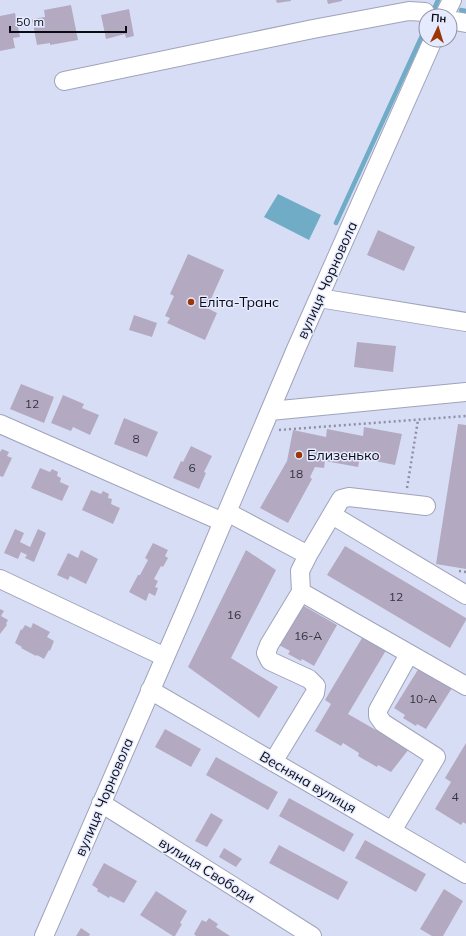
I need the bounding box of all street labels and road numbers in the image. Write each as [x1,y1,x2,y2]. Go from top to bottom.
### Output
street label: вулиця Чорновола [293,218,361,342]
street label: вулиця Чорновола [71,735,137,859]
street label: Весняна вулиця [256,747,360,817]
street label: вулиця Свободи [156,833,258,907]

